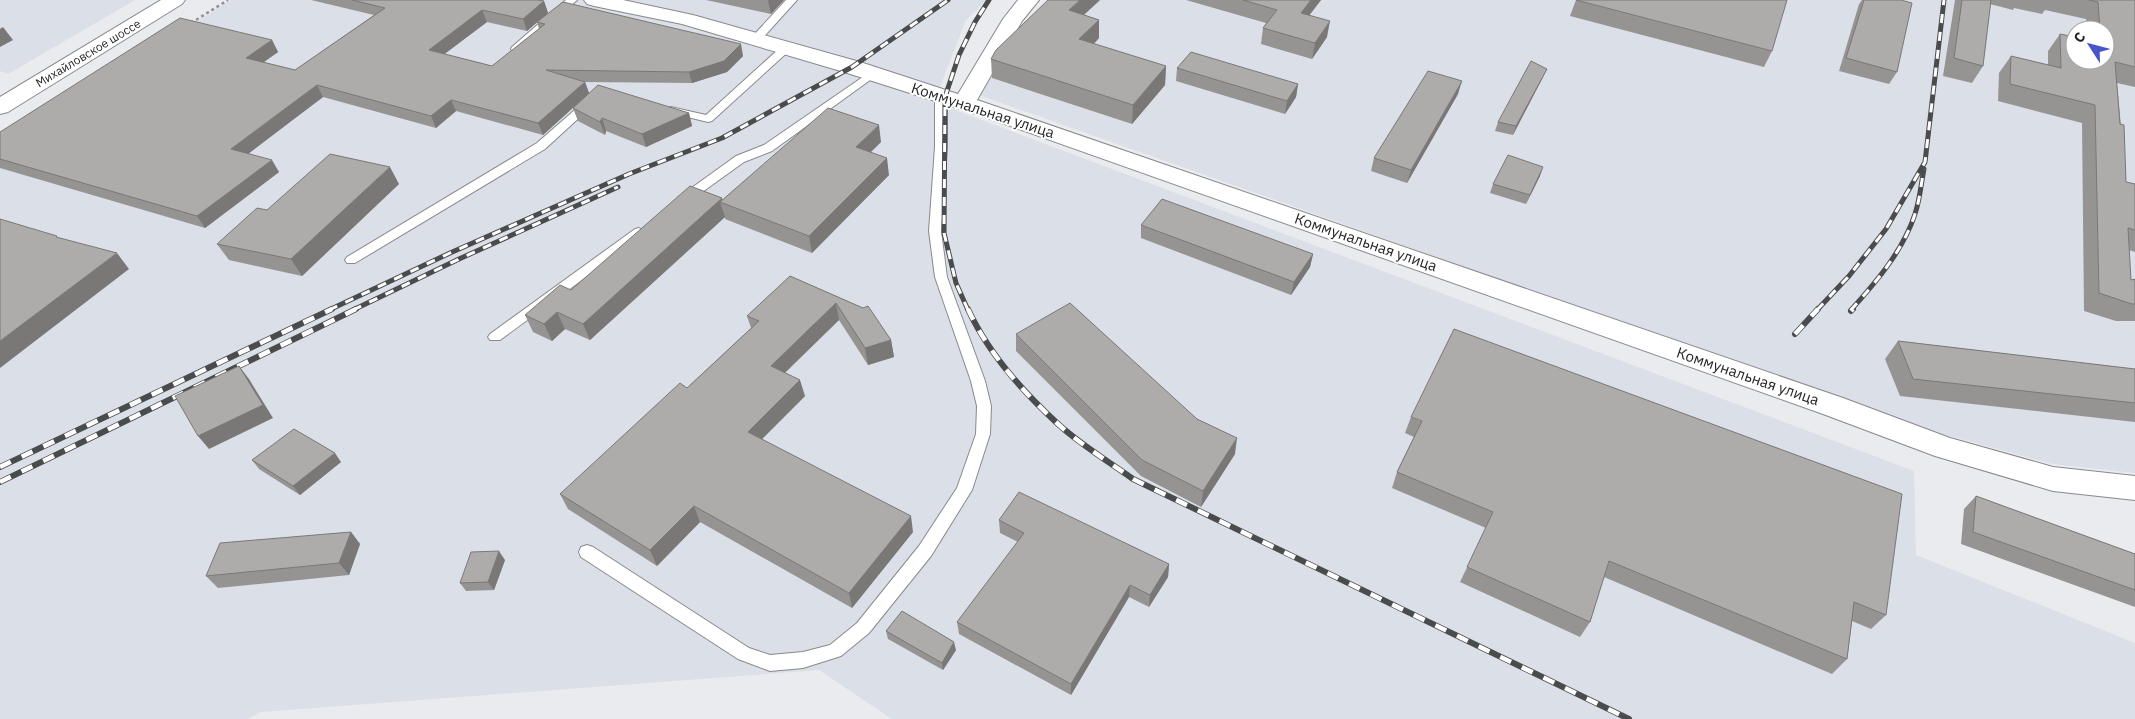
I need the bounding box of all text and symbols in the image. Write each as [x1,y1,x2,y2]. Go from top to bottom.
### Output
street label: Михайловское шоссе [33,15,144,90]
north arrow [2065,20,2115,70]
text: С [2070,28,2089,46]
street label: Коммунальная улица [909,78,1057,142]
street label: Коммунальная улица [1292,209,1440,275]
street label: Коммунальная улица [1674,343,1822,409]

